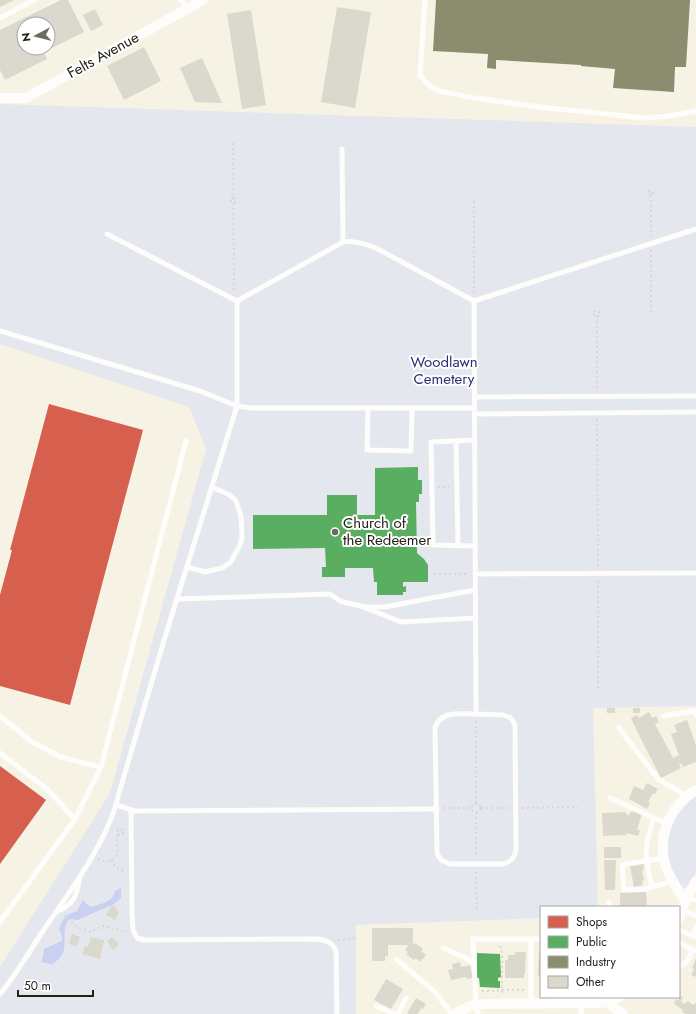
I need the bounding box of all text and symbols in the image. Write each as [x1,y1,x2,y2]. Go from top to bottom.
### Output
north arrow [16,16,56,56]
street label: Felts Avenue [63,26,143,84]
text: N [18,32,35,43]
park label: Woodlawn Cemetery [410,351,478,390]
place label: Church of the Redeemer [343,512,432,551]
marker: Church of the Redeemer [330,527,340,537]
legend [540,906,680,998]
text: Shops [576,913,607,931]
text: Public [576,933,607,951]
text: Industry [576,953,617,971]
scale bar [18,972,93,998]
text: Other [576,973,606,991]
text: 50 m [24,977,51,995]

